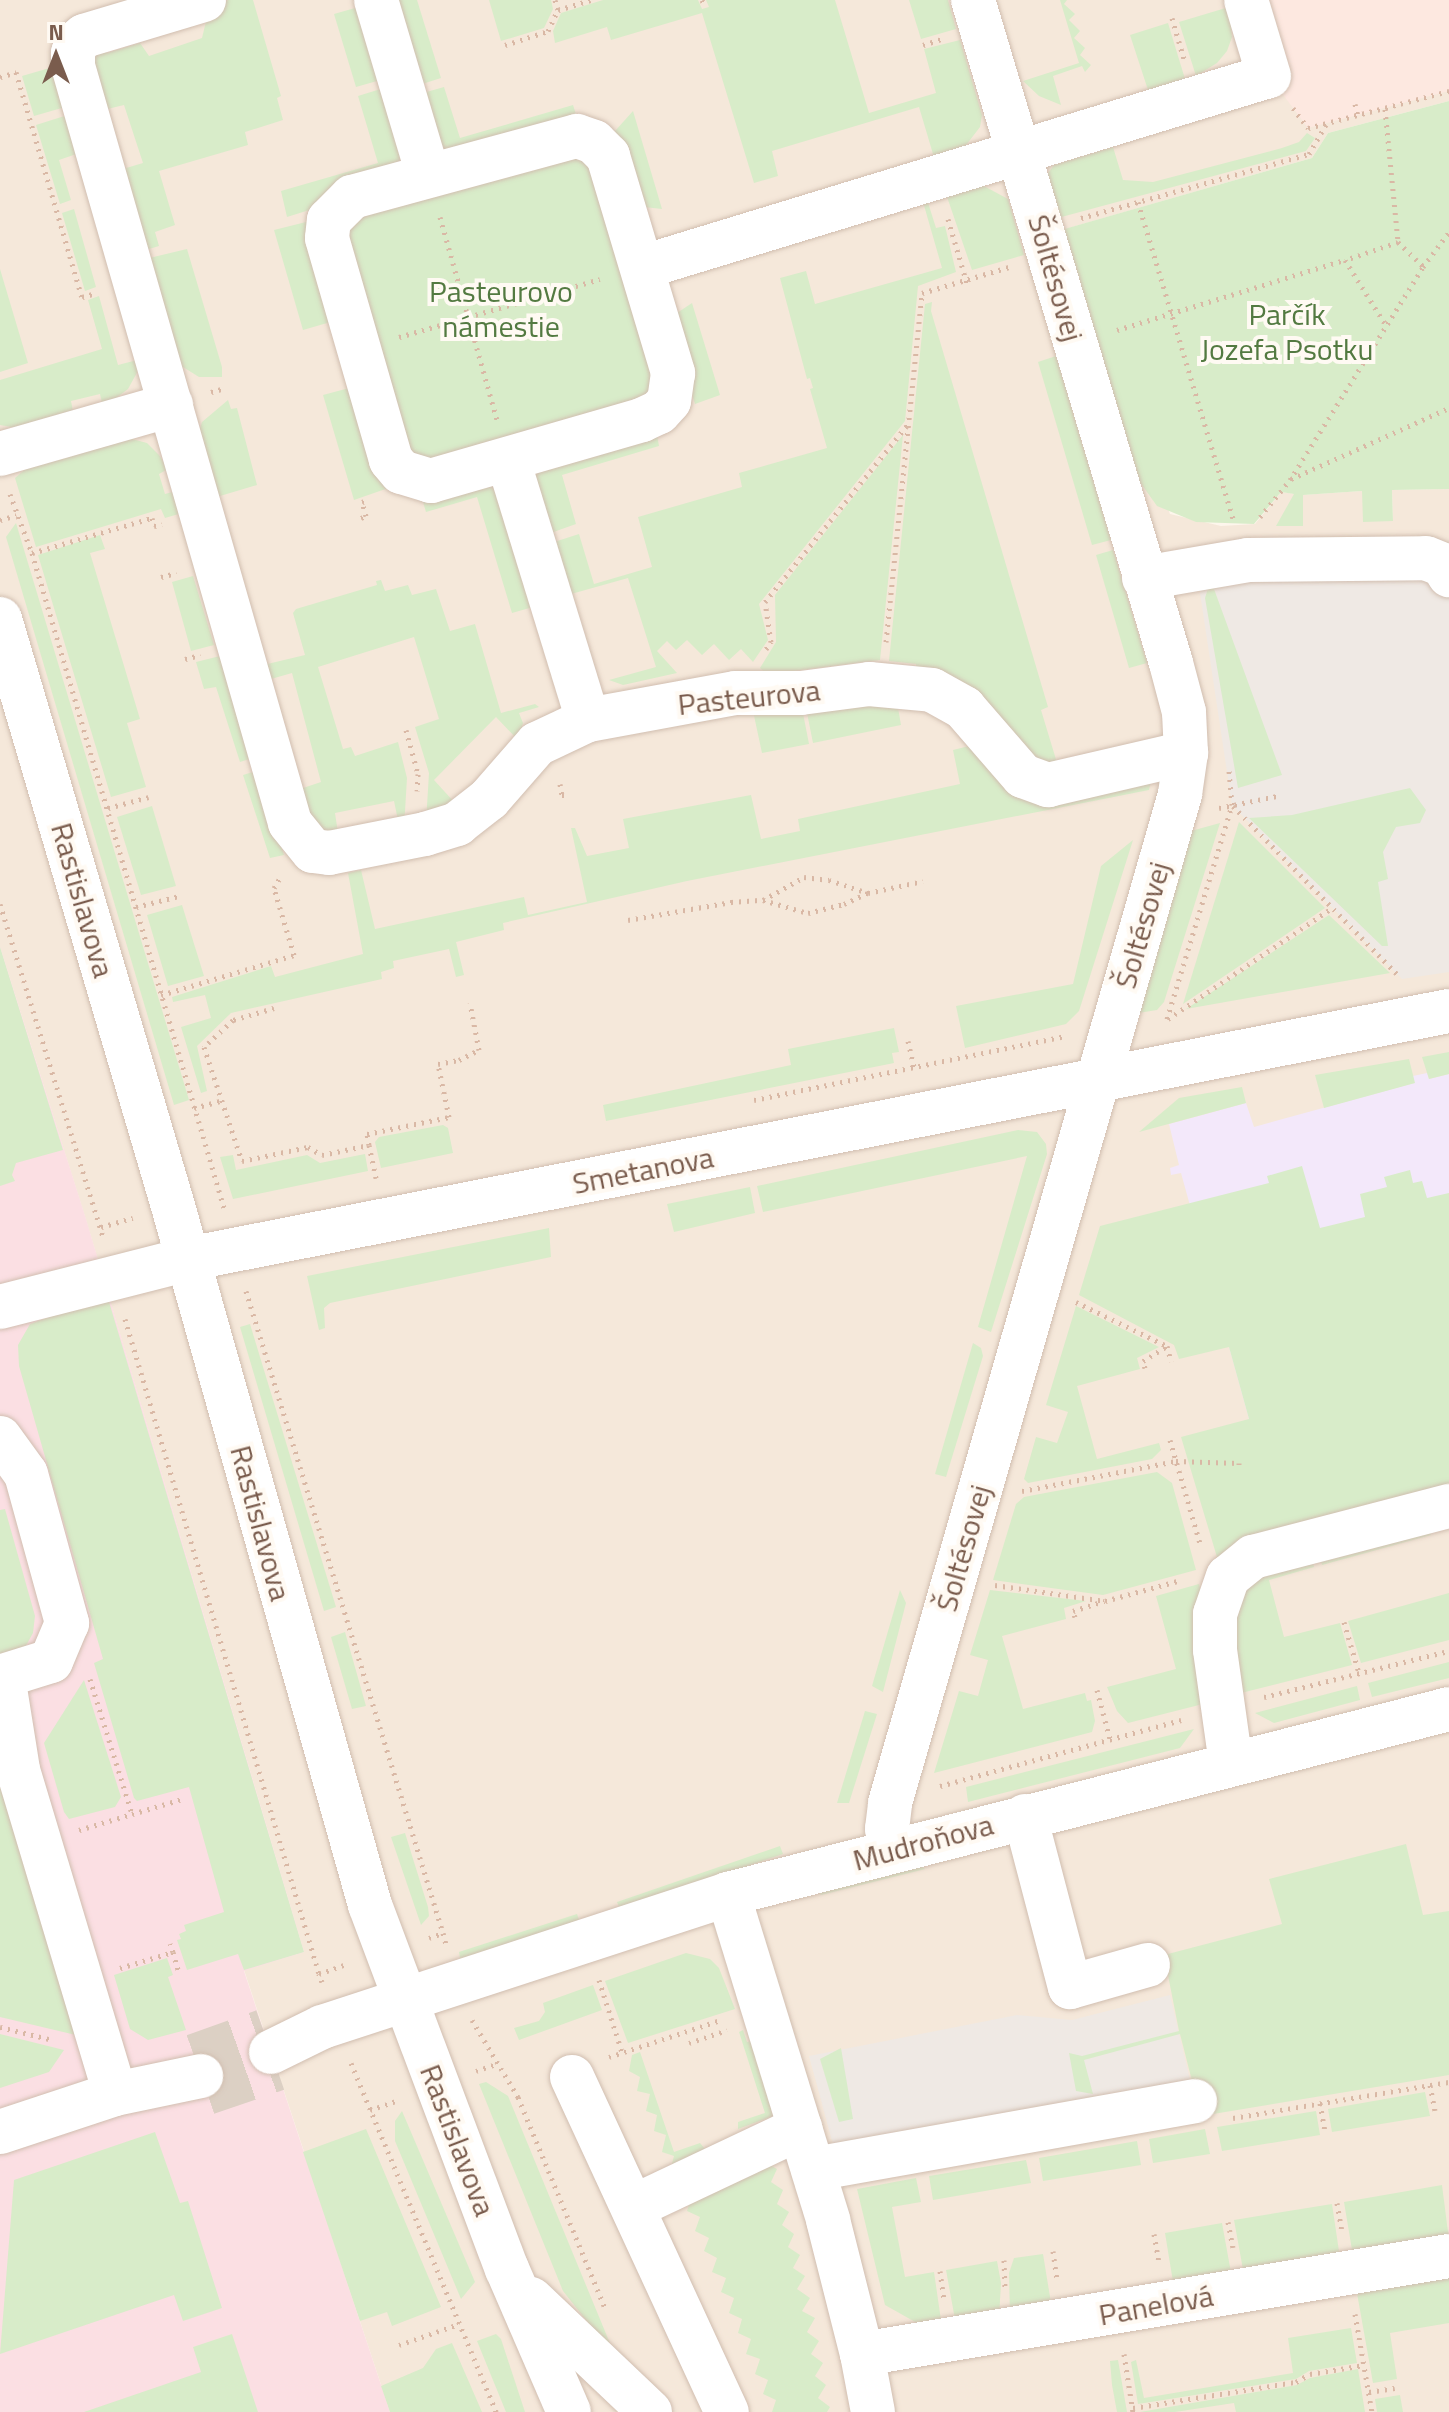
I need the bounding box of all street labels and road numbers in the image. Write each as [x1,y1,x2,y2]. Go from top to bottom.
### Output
street label: Šoltésovej [1021,211,1091,345]
street label: Pasteurova [676,672,822,722]
street label: Rastislavova [44,818,122,982]
street label: Šoltésovej [1107,858,1177,992]
street label: Smetanova [569,1139,717,1201]
street label: Rastislavova [223,1441,299,1605]
street label: Šoltésovej [928,1481,998,1615]
street label: Mudroňova [849,1806,997,1878]
street label: Rastislavova [413,2059,503,2221]
street label: Panelová [1096,2277,1216,2333]

